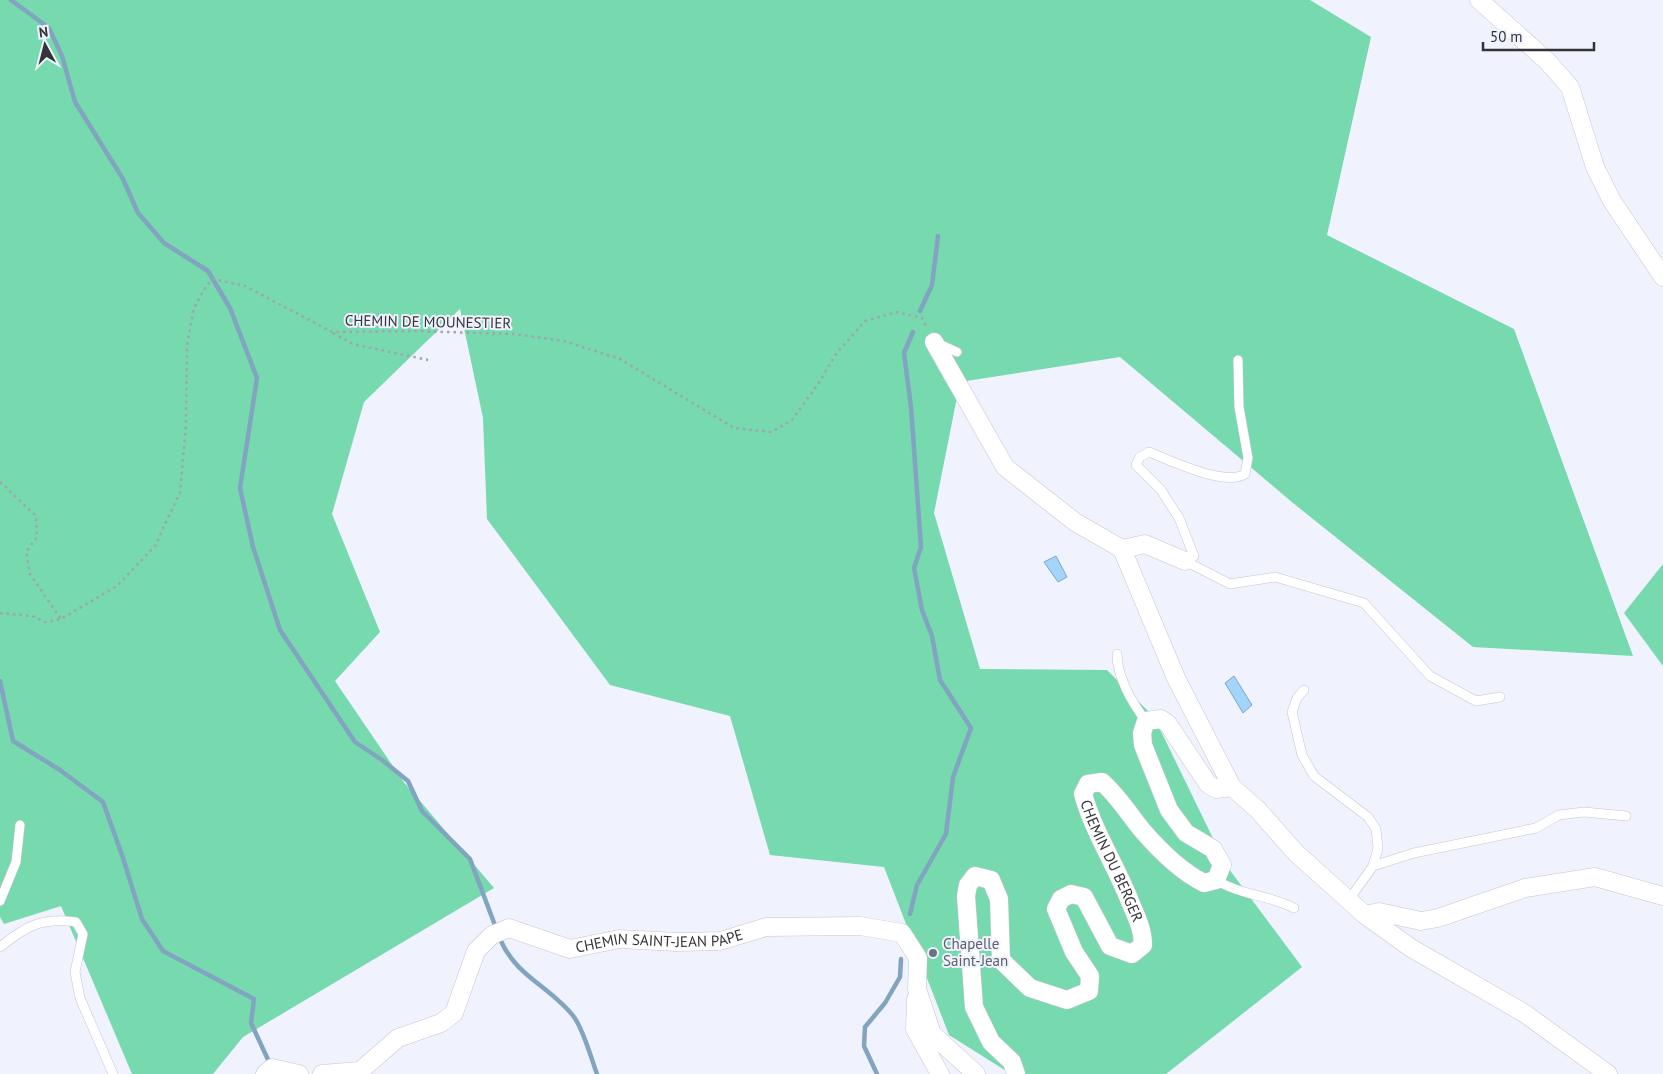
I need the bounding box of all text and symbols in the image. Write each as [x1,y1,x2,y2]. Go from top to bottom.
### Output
north arrow [20,20,70,70]
scale bar [1483,20,1594,52]
text: N [38,23,49,42]
text: 50 m [1490,27,1523,46]
street label: CHEMIN DE MOUNESTIER [345,311,512,332]
street label: CHEMIN DU BERGER [1076,797,1148,925]
street label: CHEMIN SAINT-JEAN PAPE [574,925,745,957]
place label: Chapelle Saint-Jean [943,934,1008,970]
marker: Chapelle Saint-Jean [927,947,939,959]

